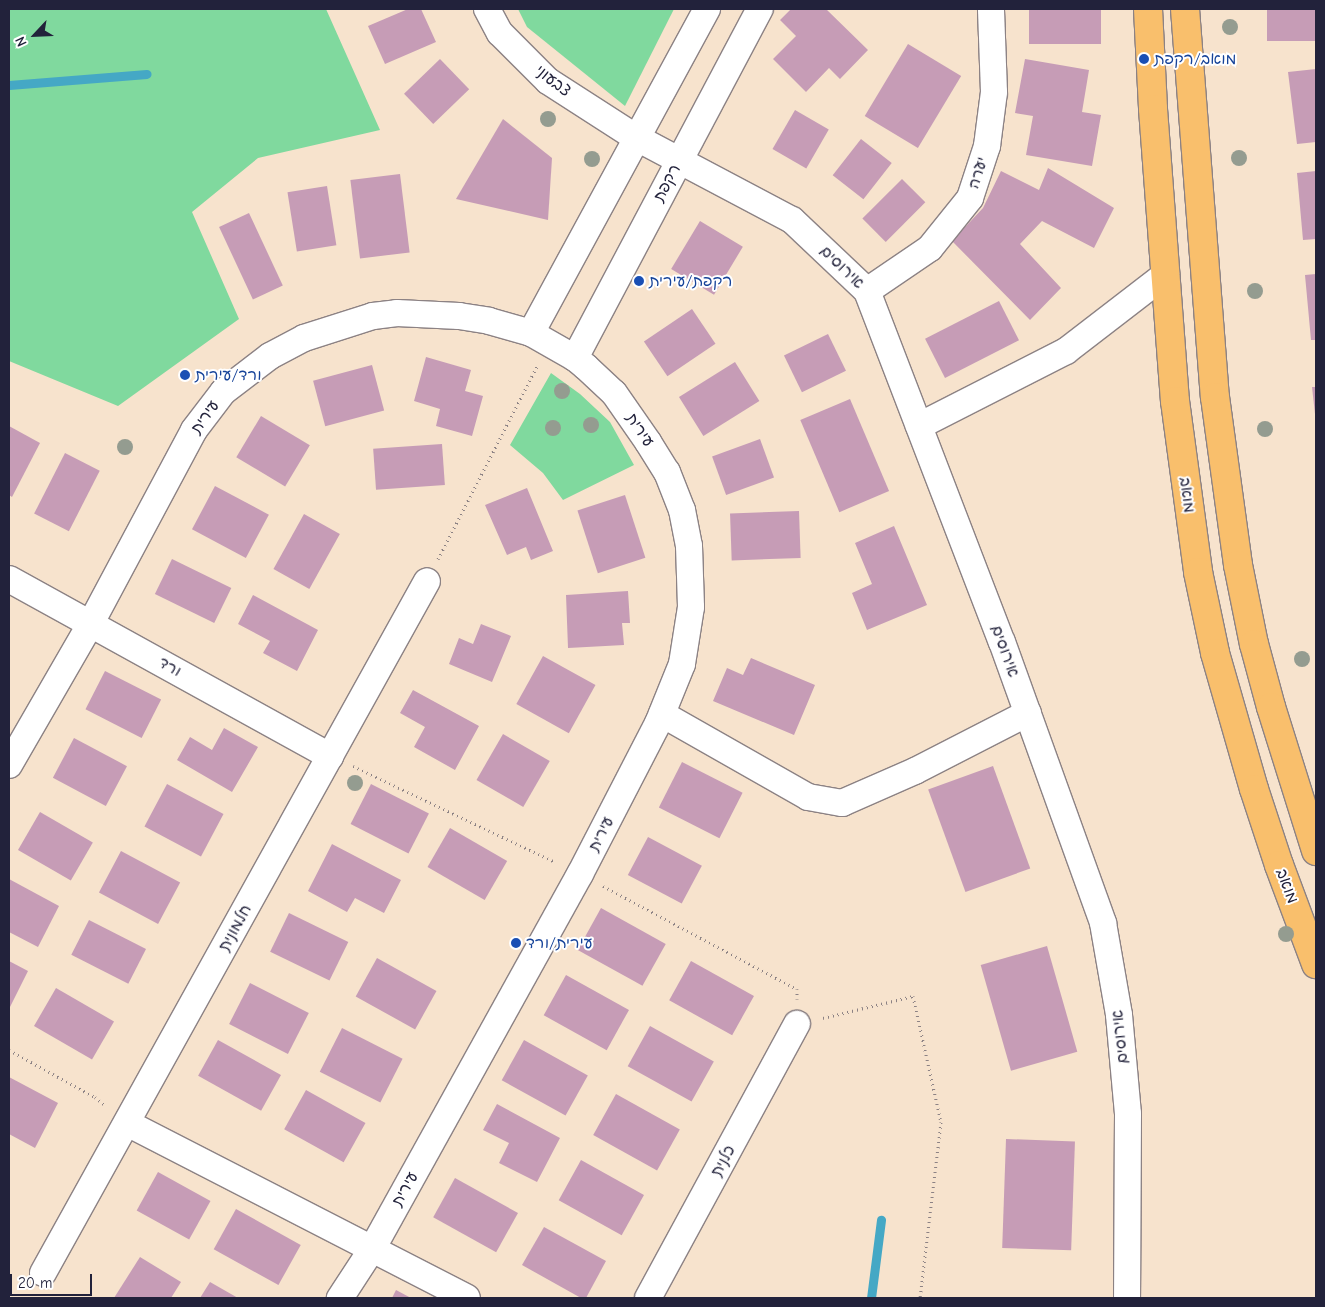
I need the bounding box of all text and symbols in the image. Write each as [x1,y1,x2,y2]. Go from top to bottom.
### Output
north arrow [10,10,60,60]
text: N [11,34,31,49]
place label: מואב/רקפת [1154,49,1237,69]
marker: מואב/רקפת [1138,53,1150,65]
street label: צבעוני [531,61,575,101]
street label: יערה [964,155,992,191]
street label: רקפת [649,161,685,205]
street label: אירוסים [816,241,868,293]
place label: רקפת/עירית [649,271,732,291]
marker: רקפת/עירית [633,275,645,287]
place label: ורד/עירית [195,365,262,385]
marker: ורד/עירית [179,369,191,381]
street label: עירית [187,396,223,438]
street label: עירית [622,409,658,451]
street label: מואב [1175,476,1199,514]
street label: אירוסים [987,622,1023,680]
street label: ורד [155,653,185,681]
street label: עירית [584,813,618,855]
street label: מואב [1272,866,1302,906]
street label: חלמונית [214,901,256,955]
place label: עירית/ורד [526,933,593,953]
marker: עירית/ורד [510,937,522,949]
street label: אירוסים [1108,1009,1132,1065]
street label: כלנית [707,1142,739,1180]
street label: עירית [388,1168,422,1210]
scale bar [12,1264,95,1296]
text: 20 m [18,1274,52,1292]

